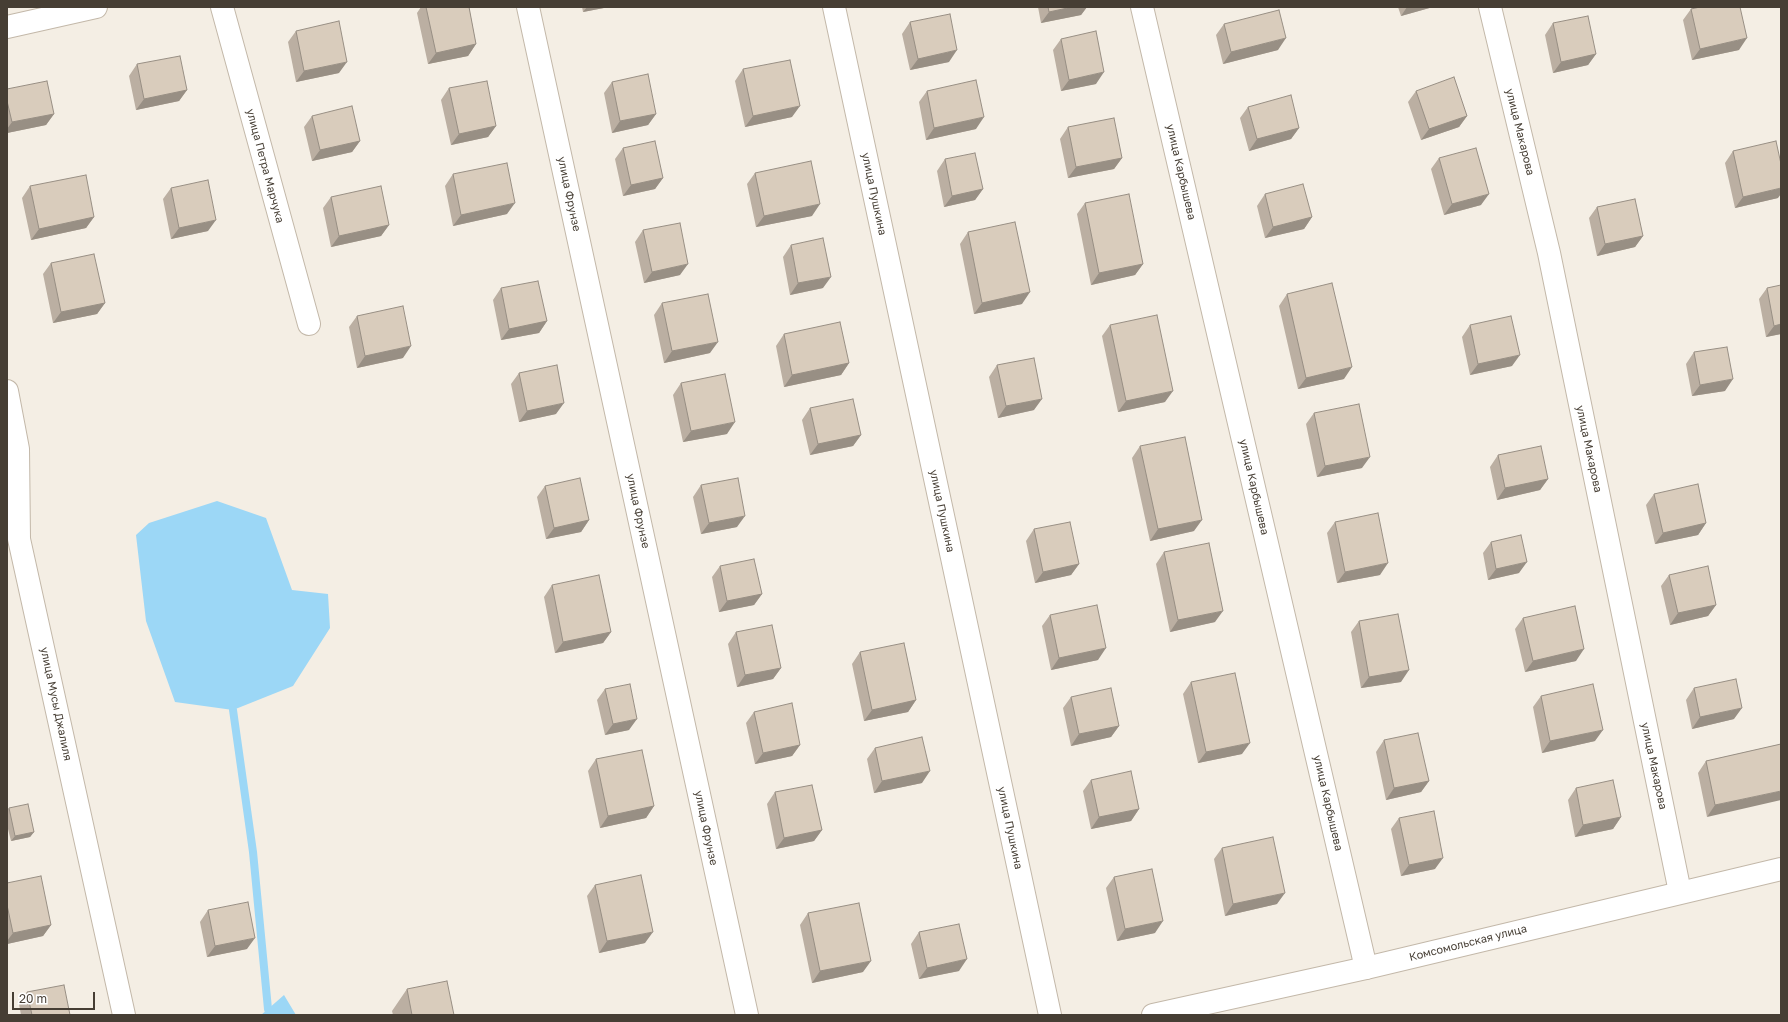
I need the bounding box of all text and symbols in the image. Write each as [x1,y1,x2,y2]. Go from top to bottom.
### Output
street label: улица Макарова [1503,87,1537,177]
street label: улица Петра Марчука [243,107,287,225]
street label: улица Карбышева [1164,123,1198,221]
street label: улица Пушкина [859,151,889,237]
street label: улица Фрунзе [555,155,583,233]
street label: улица Макарова [1573,404,1605,494]
street label: улица Карбышева [1237,438,1271,536]
street label: улица Пушкина [927,468,957,554]
street label: улица Фрунзе [624,472,652,550]
street label: улица Мусы Джалиля [37,646,75,762]
street label: улица Макарова [1638,721,1670,811]
street label: улица Карбышева [1311,754,1345,852]
street label: улица Пушкина [995,785,1025,871]
street label: улица Фрунзе [692,789,720,867]
street label: Комсомольская улица [1408,922,1528,964]
scale bar [14,984,97,1010]
text: 20 m [19,991,47,1006]

